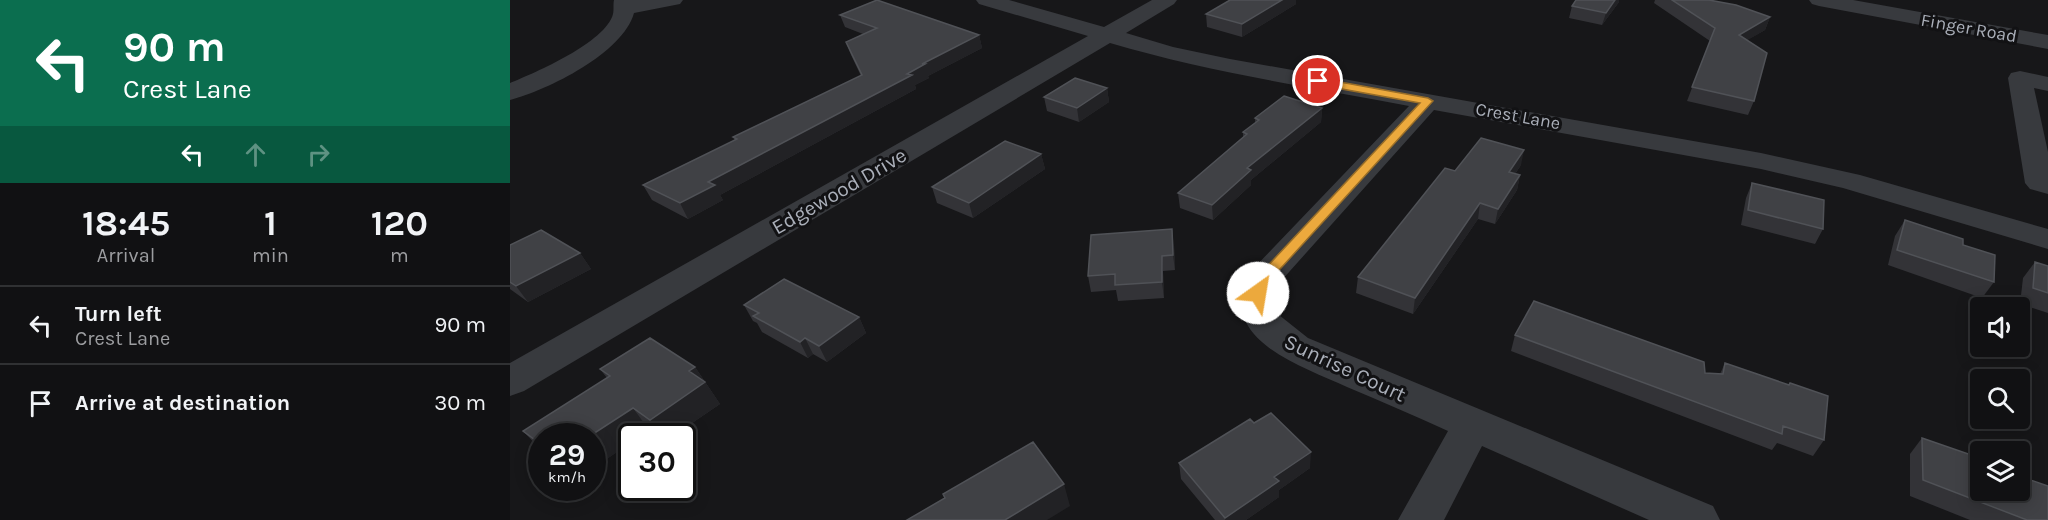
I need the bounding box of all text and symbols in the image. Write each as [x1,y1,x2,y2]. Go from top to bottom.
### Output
street label: Finger Road [1919,9,2019,47]
text: 90 m [123,22,226,72]
icon: left [24,24,102,102]
pin [1292,55,1343,106]
icon: arrive [1301,64,1334,97]
text: Crest Lane [123,73,252,105]
street label: Crest Lane [1474,98,1562,134]
icon: left [176,138,209,171]
icon: ahead [239,138,272,171]
icon: right [302,138,335,171]
street label: Edgewood Drive [767,143,911,239]
text: 18:45 [82,202,170,244]
text: 1 [264,202,277,244]
text: 120 [371,202,428,244]
text: Arrival [97,244,155,267]
text: min [252,244,289,267]
text: m [390,244,409,267]
position arrow [1226,261,1290,325]
map controls [1970,297,2030,501]
button: sound [1970,297,2030,357]
text: Turn left [75,301,162,327]
icon: left [24,309,57,342]
text: 90 m [434,312,486,338]
text: Crest Lane [75,327,170,350]
street label: Sunrise Court [1280,329,1410,407]
button: search [1970,369,2030,429]
icon: arrive [24,387,57,420]
text: Arrive at destination [75,390,290,416]
text: 30 m [434,390,486,416]
speed limit sign: 30 [618,423,696,501]
text: 29 [549,437,585,473]
button: layers [1970,441,2030,501]
text: km/h [548,468,586,486]

